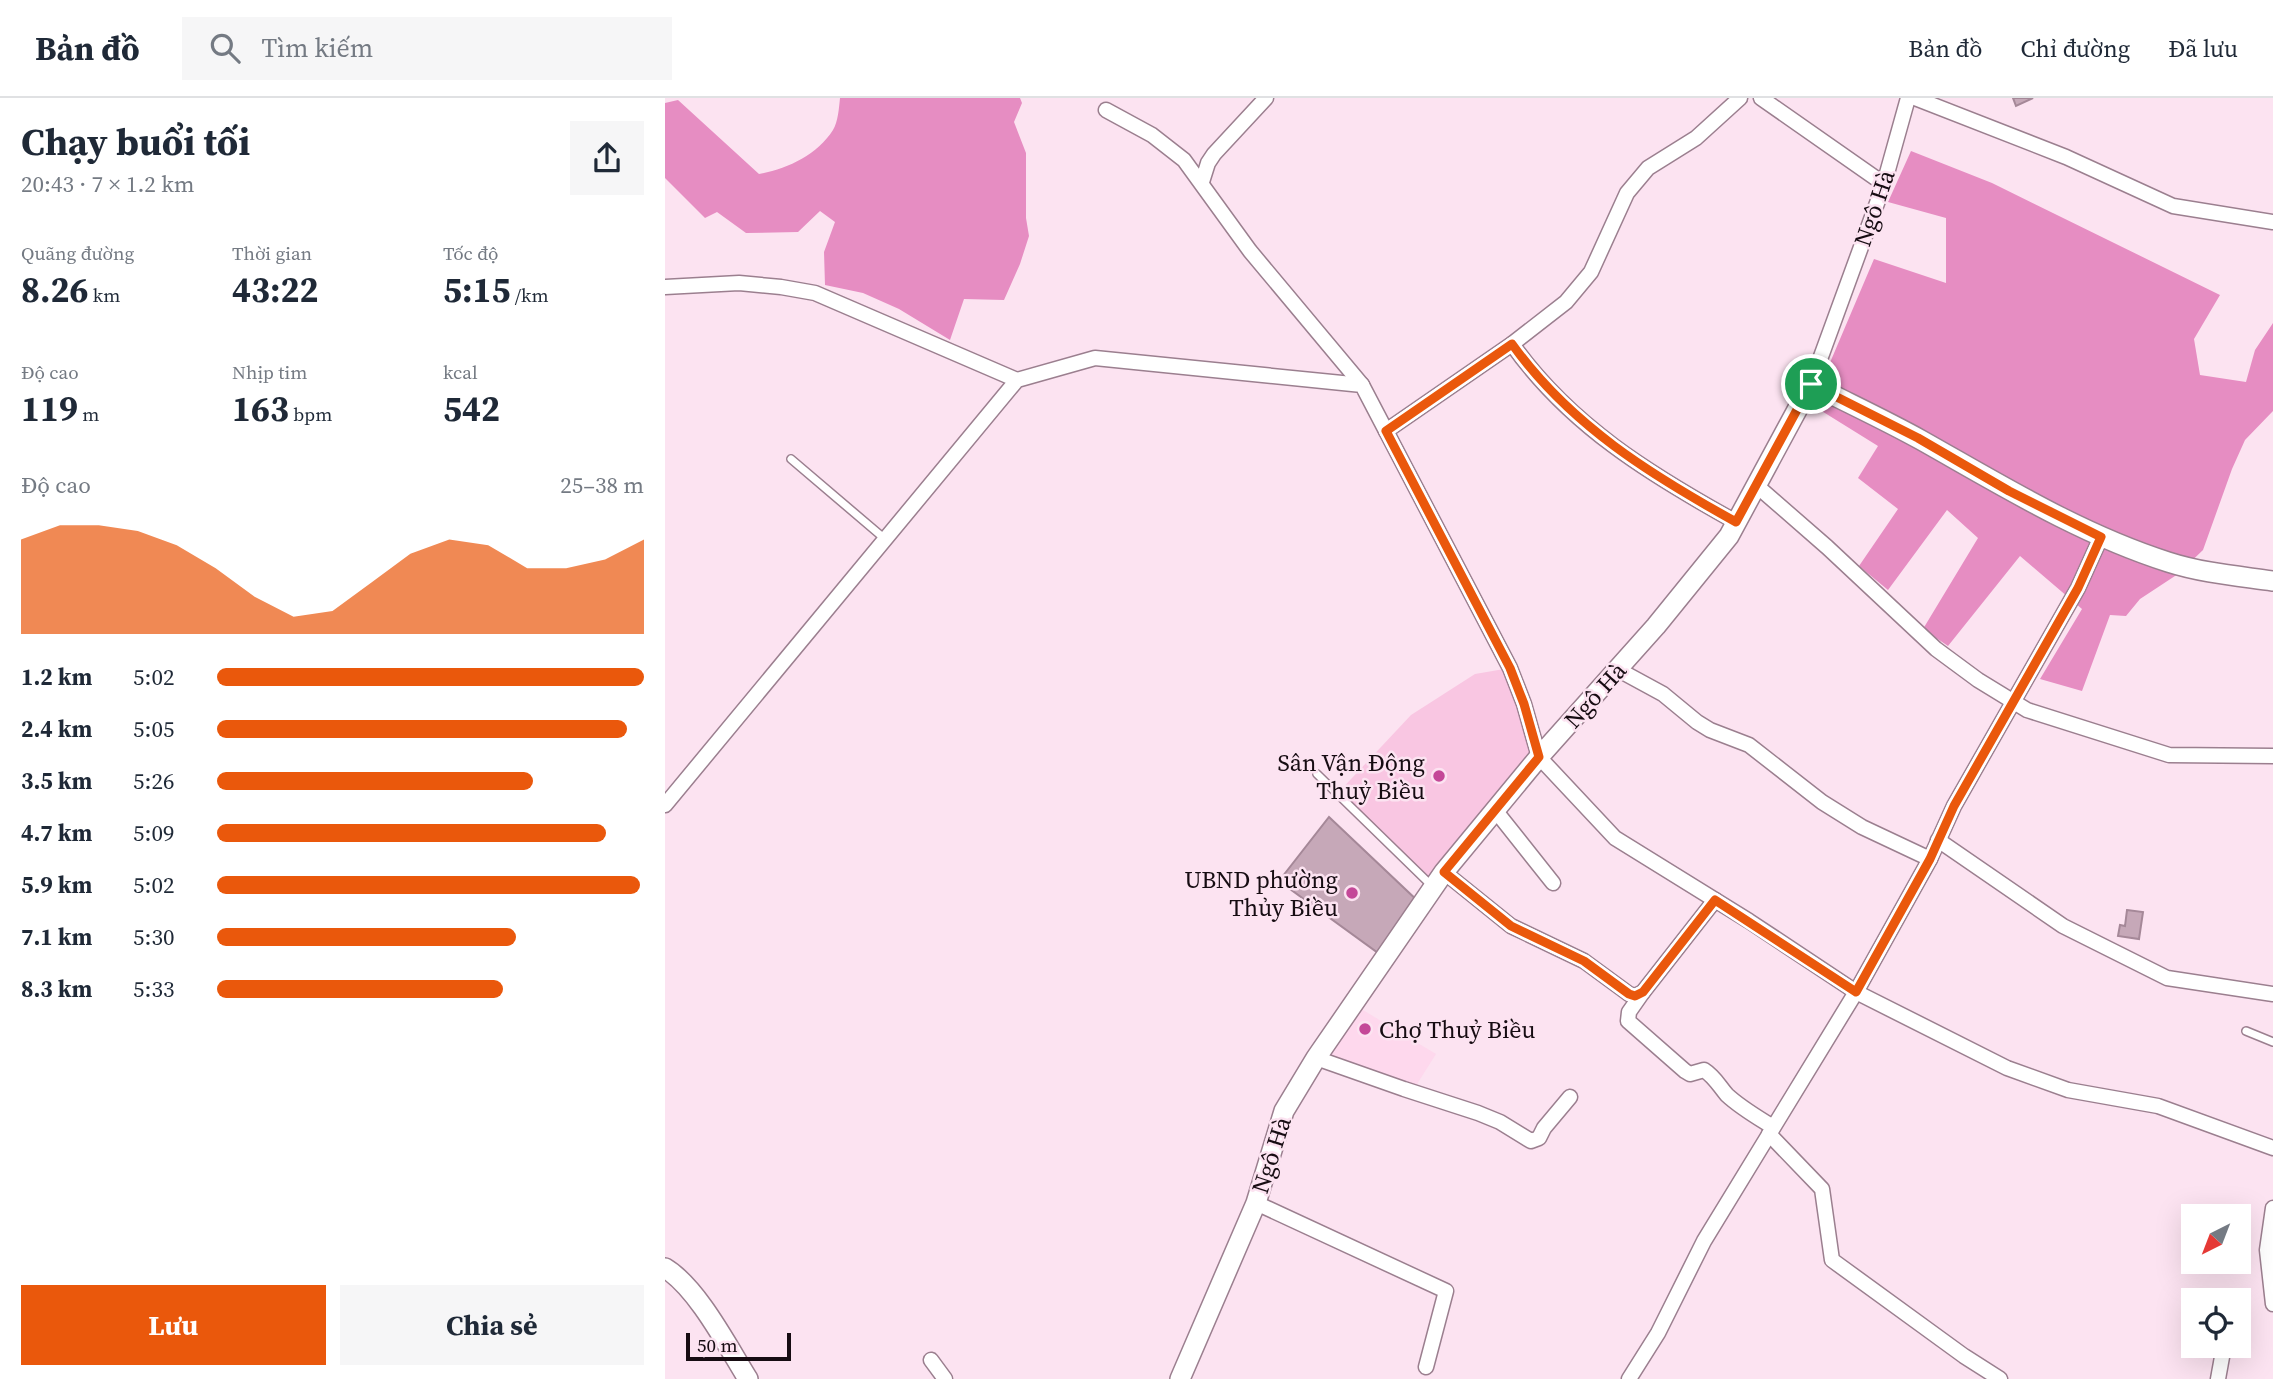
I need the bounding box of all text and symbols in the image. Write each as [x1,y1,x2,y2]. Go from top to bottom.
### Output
search box [182,17,672,80]
text: Bản đồ [35,26,140,71]
icon: search [206,29,244,67]
text: Tìm kiếm [262,30,373,66]
text: Bản đồ [1908,32,1982,65]
text: Chỉ đường [2020,32,2130,65]
text: Đã lưu [2168,32,2238,65]
text: Chạy buổi tối [21,116,250,168]
button: share [570,121,644,195]
street label: Ngô Hà [1846,165,1903,251]
text: 20:43 · 7 × 1.2 km [21,168,195,200]
text: Quãng đường [21,240,134,266]
text: Thời gian [232,240,312,266]
text: Tốc độ [443,240,498,266]
text: 8.26 [21,266,88,314]
text: 43:22 [232,266,318,314]
text: 5:15 [443,266,510,314]
text: km [88,282,120,308]
text: /km [510,282,549,308]
pin [1781,354,1841,414]
text: Độ cao [21,359,79,385]
text: Nhịp tim [232,359,307,385]
text: kcal [443,359,478,385]
icon: arrive [1792,365,1830,403]
text: 119 [21,385,78,433]
text: 163 [232,385,289,433]
text: 542 [443,385,500,433]
text: m [78,401,99,427]
text: bpm [289,401,332,427]
text: Độ cao [21,469,91,501]
text: 25–38 m [560,469,644,501]
street label: Ngô Hà [1556,654,1634,735]
text: 1.2 km [21,661,92,693]
text: 5:02 [133,661,174,693]
text: 2.4 km [21,713,92,745]
text: 5:05 [133,713,174,745]
place label: Sân Vận Động Thuỷ Biều [1278,746,1425,807]
text: 3.5 km [21,765,92,797]
text: 5:26 [133,765,174,797]
marker: Sân Vận Động Thuỷ Biều [1431,768,1447,784]
text: 4.7 km [21,817,92,849]
text: 5:09 [133,817,174,849]
place label: UBND phường Thủy Biều [1184,863,1338,924]
text: 5.9 km [21,869,92,901]
text: 5:02 [133,869,174,901]
marker: UBND phường Thủy Biều [1344,885,1360,901]
text: 7.1 km [21,921,92,953]
text: 5:30 [133,921,174,953]
text: 8.3 km [21,973,92,1005]
text: 5:33 [133,973,174,1005]
place label: Chợ Thuỷ Biều [1379,1013,1536,1046]
marker: Chợ Thuỷ Biều [1357,1021,1373,1037]
street label: Ngô Hà [1243,1112,1299,1198]
north arrow [2181,1204,2251,1274]
map controls [2181,1204,2251,1358]
button: Lưu [21,1285,326,1365]
button: Chia sẻ [340,1285,644,1365]
button: locate [2181,1288,2251,1358]
scale bar [686,1330,791,1362]
text: 50 m [697,1332,738,1358]

